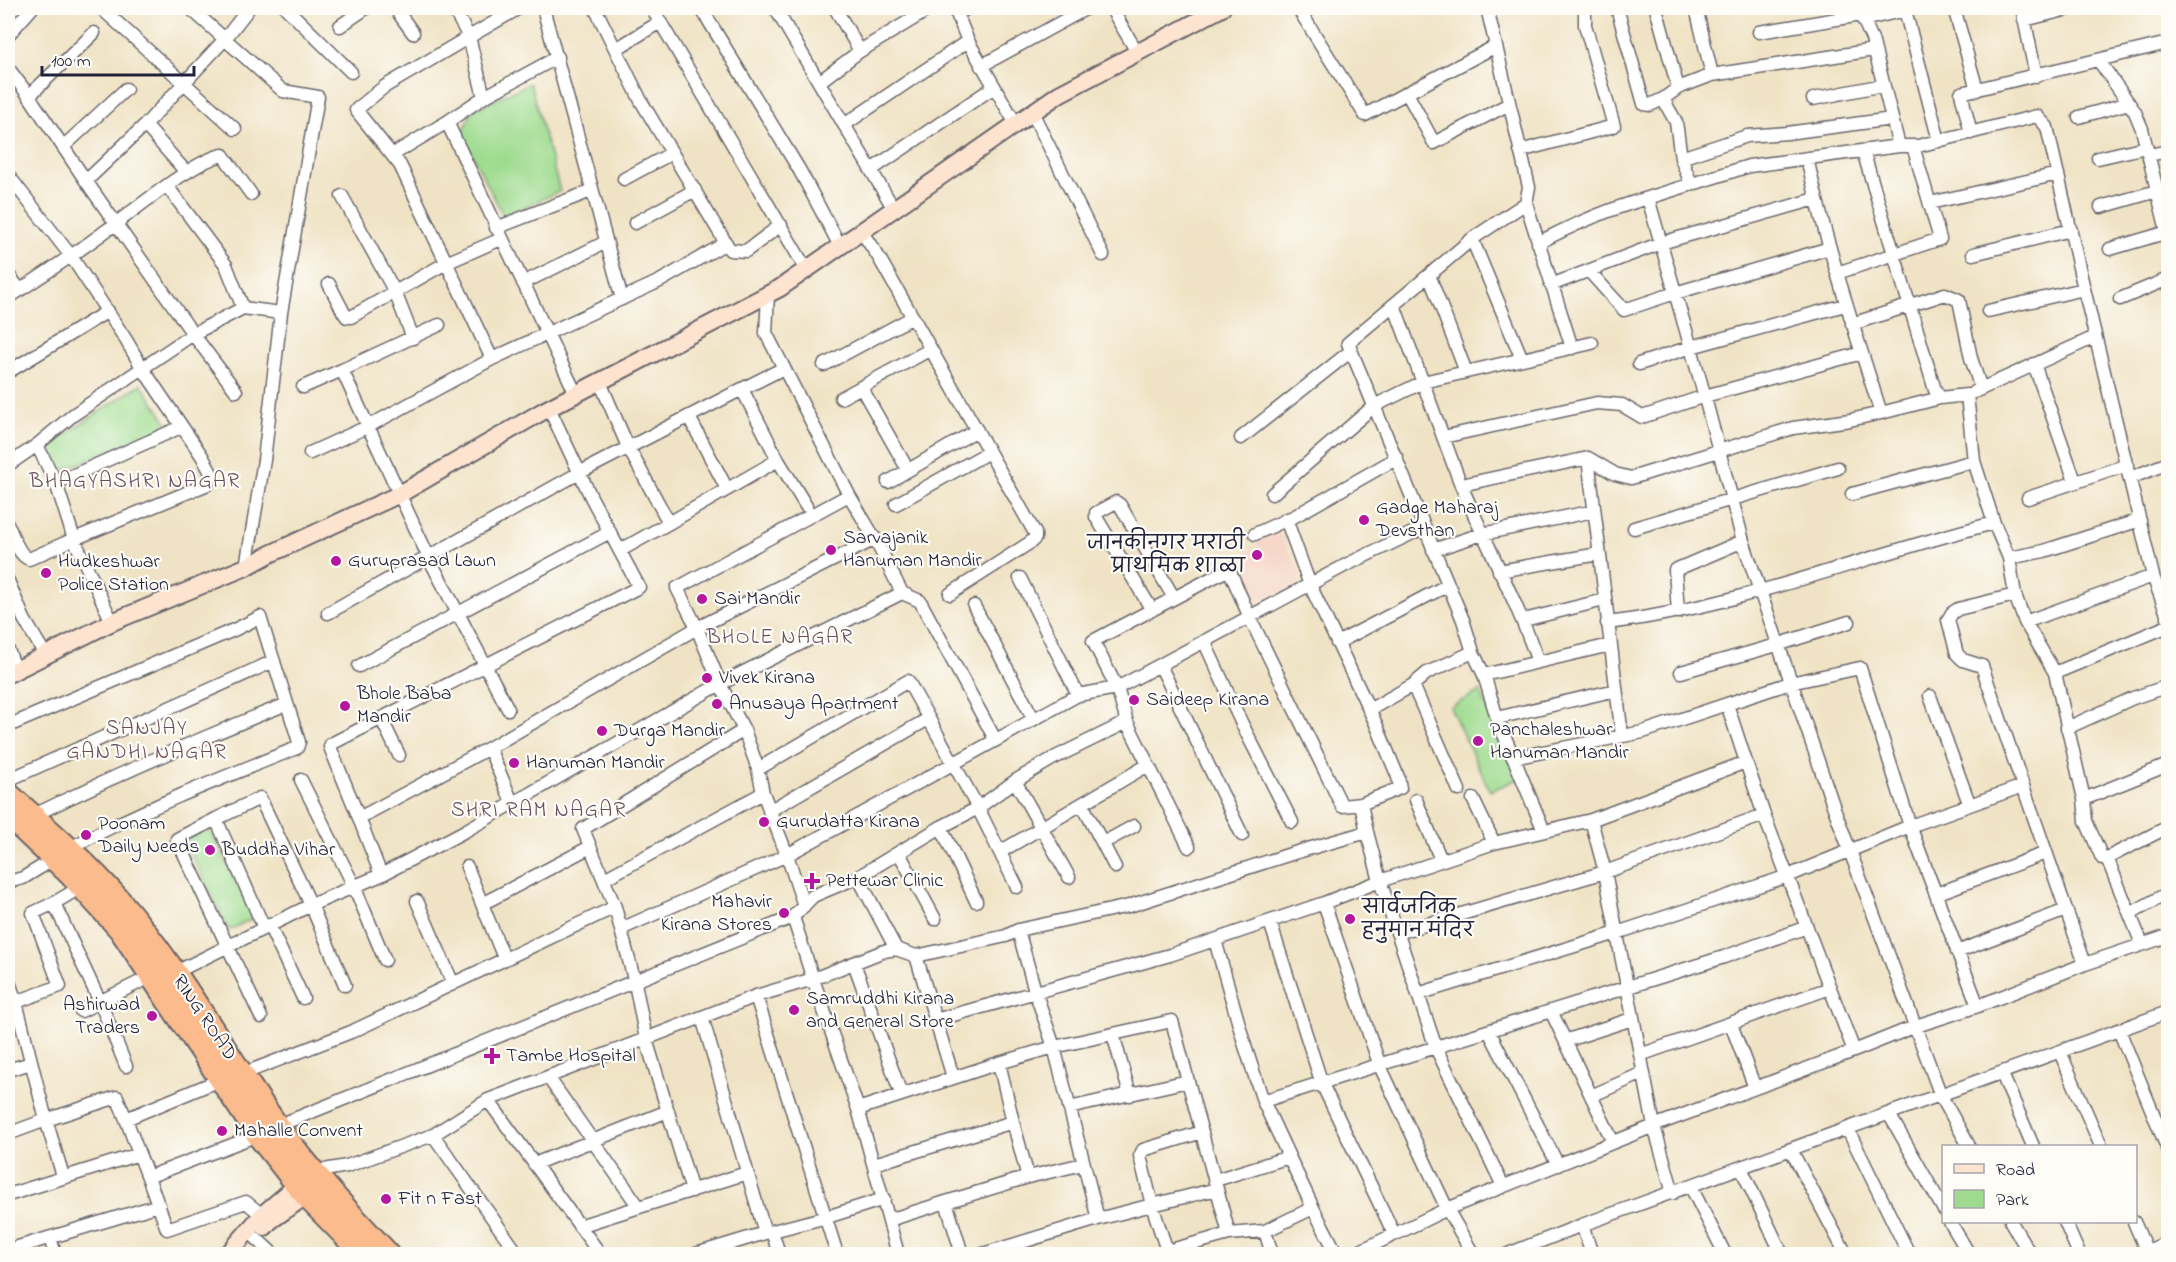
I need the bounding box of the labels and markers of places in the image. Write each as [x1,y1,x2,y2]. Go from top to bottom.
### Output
place label: Gadge Maharaj Devsthan [1375,494,1499,546]
marker: Gadge Maharaj Devsthan [1357,513,1371,527]
place label: Sarvajanik Hanuman Mandir [843,524,982,576]
place label: जानकीनगर मराठी प्राथमिक शाळा [1086,527,1246,582]
marker: Sarvajanik Hanuman Mandir [824,543,838,557]
place label: Guruprasad Lawn [348,547,496,576]
place label: Hudkeshwar Police Station [58,548,169,600]
marker: जानकीनगर मराठी प्राथमिक शाळा [1250,548,1264,562]
marker: Guruprasad Lawn [329,554,343,568]
marker: Hudkeshwar Police Station [39,566,53,580]
place label: Sai Mandir [714,585,801,614]
marker: Sai Mandir [695,592,709,606]
place label: Vivek Kirana [718,664,815,693]
marker: Vivek Kirana [700,671,714,685]
place label: Bhole Baba Mandir [356,680,452,732]
place label: Saideep Kirana [1146,686,1269,715]
place label: Anusaya Apartment [729,690,899,719]
marker: Saideep Kirana [1127,693,1141,707]
marker: Anusaya Apartment [710,697,724,711]
marker: Bhole Baba Mandir [338,699,352,713]
place label: Panchaleshwar Hanuman Mandir [1490,716,1629,768]
place label: Durga Mandir [613,717,726,747]
marker: Durga Mandir [595,724,609,738]
marker: Panchaleshwar Hanuman Mandir [1471,734,1485,748]
place label: Hanuman Mandir [526,749,665,778]
marker: Hanuman Mandir [507,756,521,770]
place label: Gurudatta Kirana [776,808,920,837]
place label: Poonam Daily Needs [97,810,199,862]
marker: Gurudatta Kirana [757,815,771,829]
marker: Poonam Daily Needs [79,828,93,842]
place label: Buddha Vihar [221,836,336,865]
marker: Buddha Vihar [203,843,217,857]
place label: Pettewar Clinic [826,867,943,896]
marker: Pettewar Clinic [803,872,821,890]
place label: Mahavir Kirana Stores [661,888,773,940]
place label: सार्वजनिक हनुमान मंदिर [1361,890,1475,946]
marker: Mahavir Kirana Stores [777,906,791,920]
marker: सार्वजनिक हनुमान मंदिर [1343,912,1357,926]
place label: Samruddhi Kirana and General Store [806,985,954,1037]
place label: Ashirwad Traders [63,991,140,1043]
marker: Samruddhi Kirana and General Store [787,1003,801,1017]
marker: Ashirwad Traders [145,1009,159,1023]
place label: Tambe Hospital [506,1042,636,1071]
marker: Tambe Hospital [483,1047,501,1065]
place label: Mahalle Convent [234,1117,363,1146]
marker: Mahalle Convent [215,1124,229,1138]
place label: Fit n Fast [397,1185,482,1214]
marker: Fit n Fast [379,1192,393,1206]

